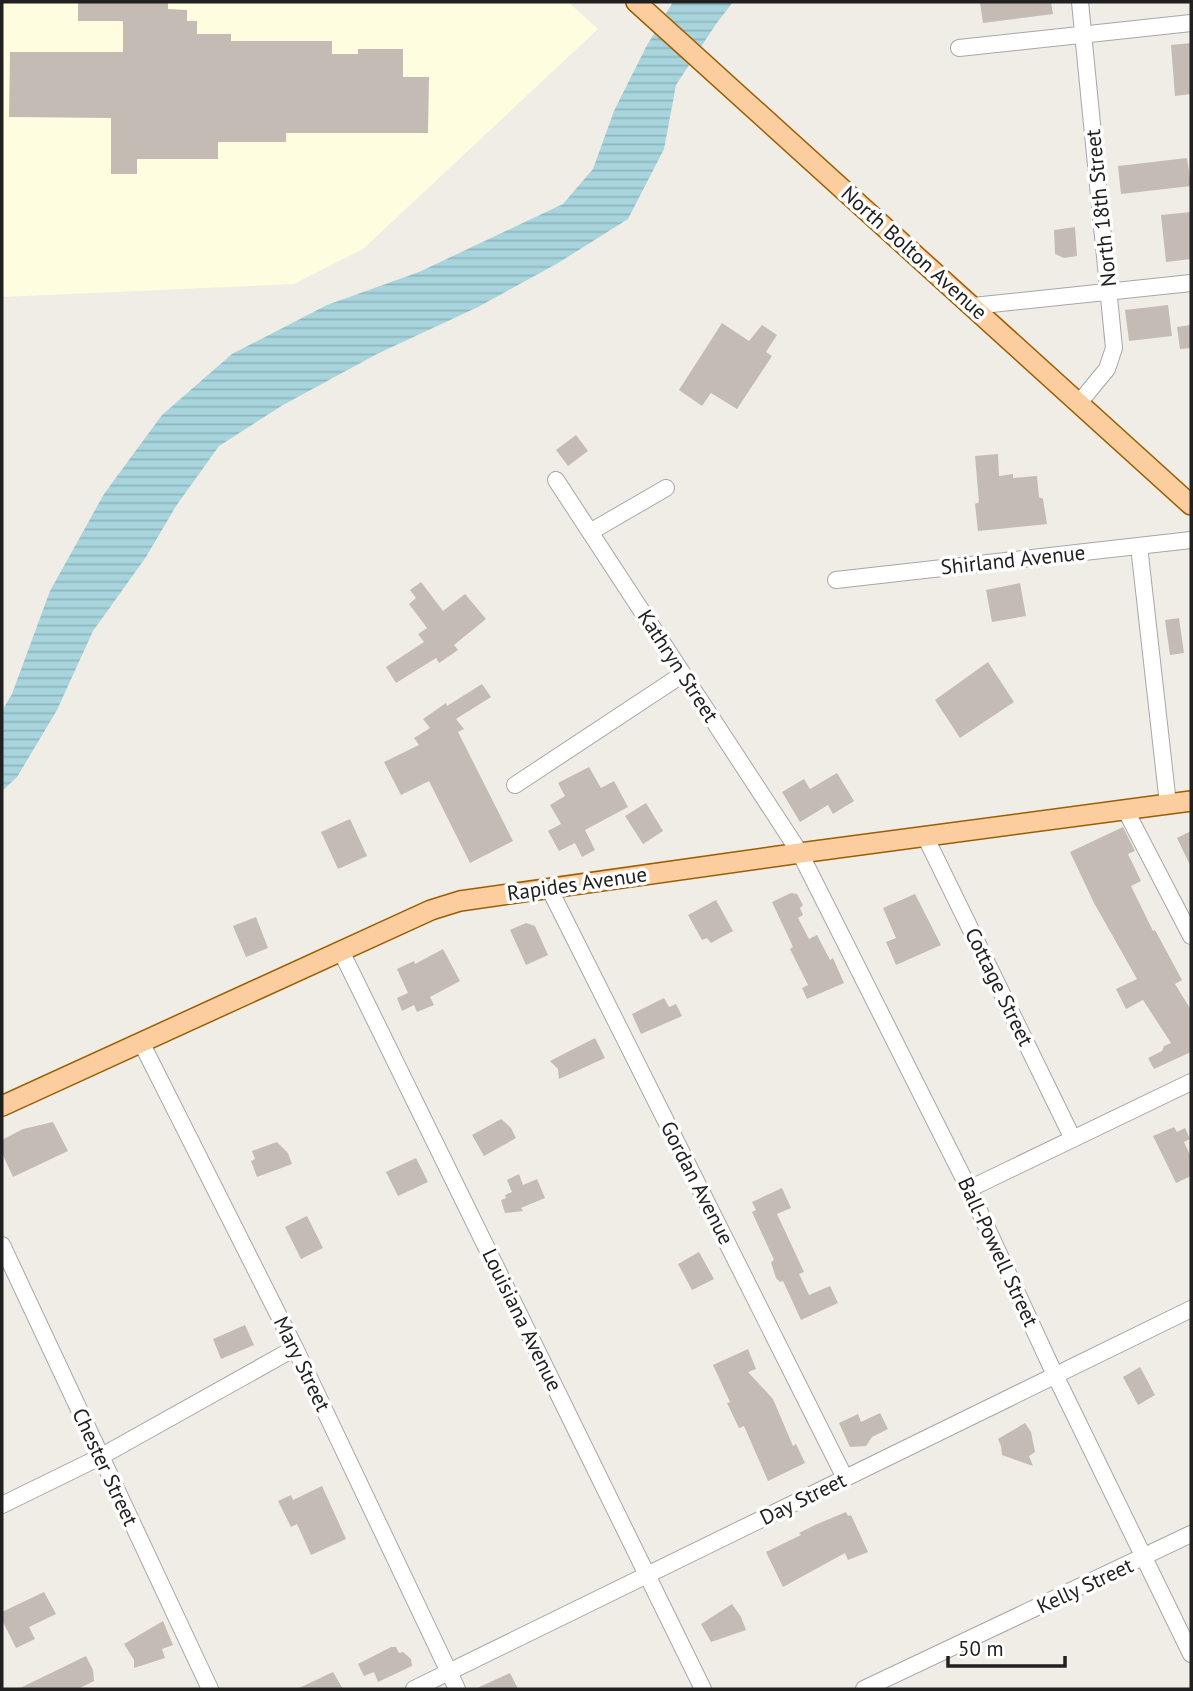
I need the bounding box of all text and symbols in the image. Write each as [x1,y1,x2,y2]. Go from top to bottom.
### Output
street label: North 18th Street [1079,128,1122,288]
street label: North Bolton Avenue [836,180,993,325]
street label: Shirland Avenue [939,538,1087,581]
street label: Kathryn Street [632,604,725,727]
street label: Rapides Avenue [505,860,649,907]
street label: Cottage Street [959,923,1040,1050]
street label: Gordan Avenue [655,1117,740,1249]
street label: Ball-Powell Street [952,1173,1045,1331]
street label: Louisiana Avenue [476,1244,569,1395]
street label: Mary Street [268,1312,337,1416]
street label: Chester Street [66,1404,145,1530]
street label: Day Street [755,1466,850,1531]
street label: Kelly Street [1032,1552,1137,1620]
scale bar [948,1624,1065,1668]
text: 50 m [958,1635,1004,1662]

